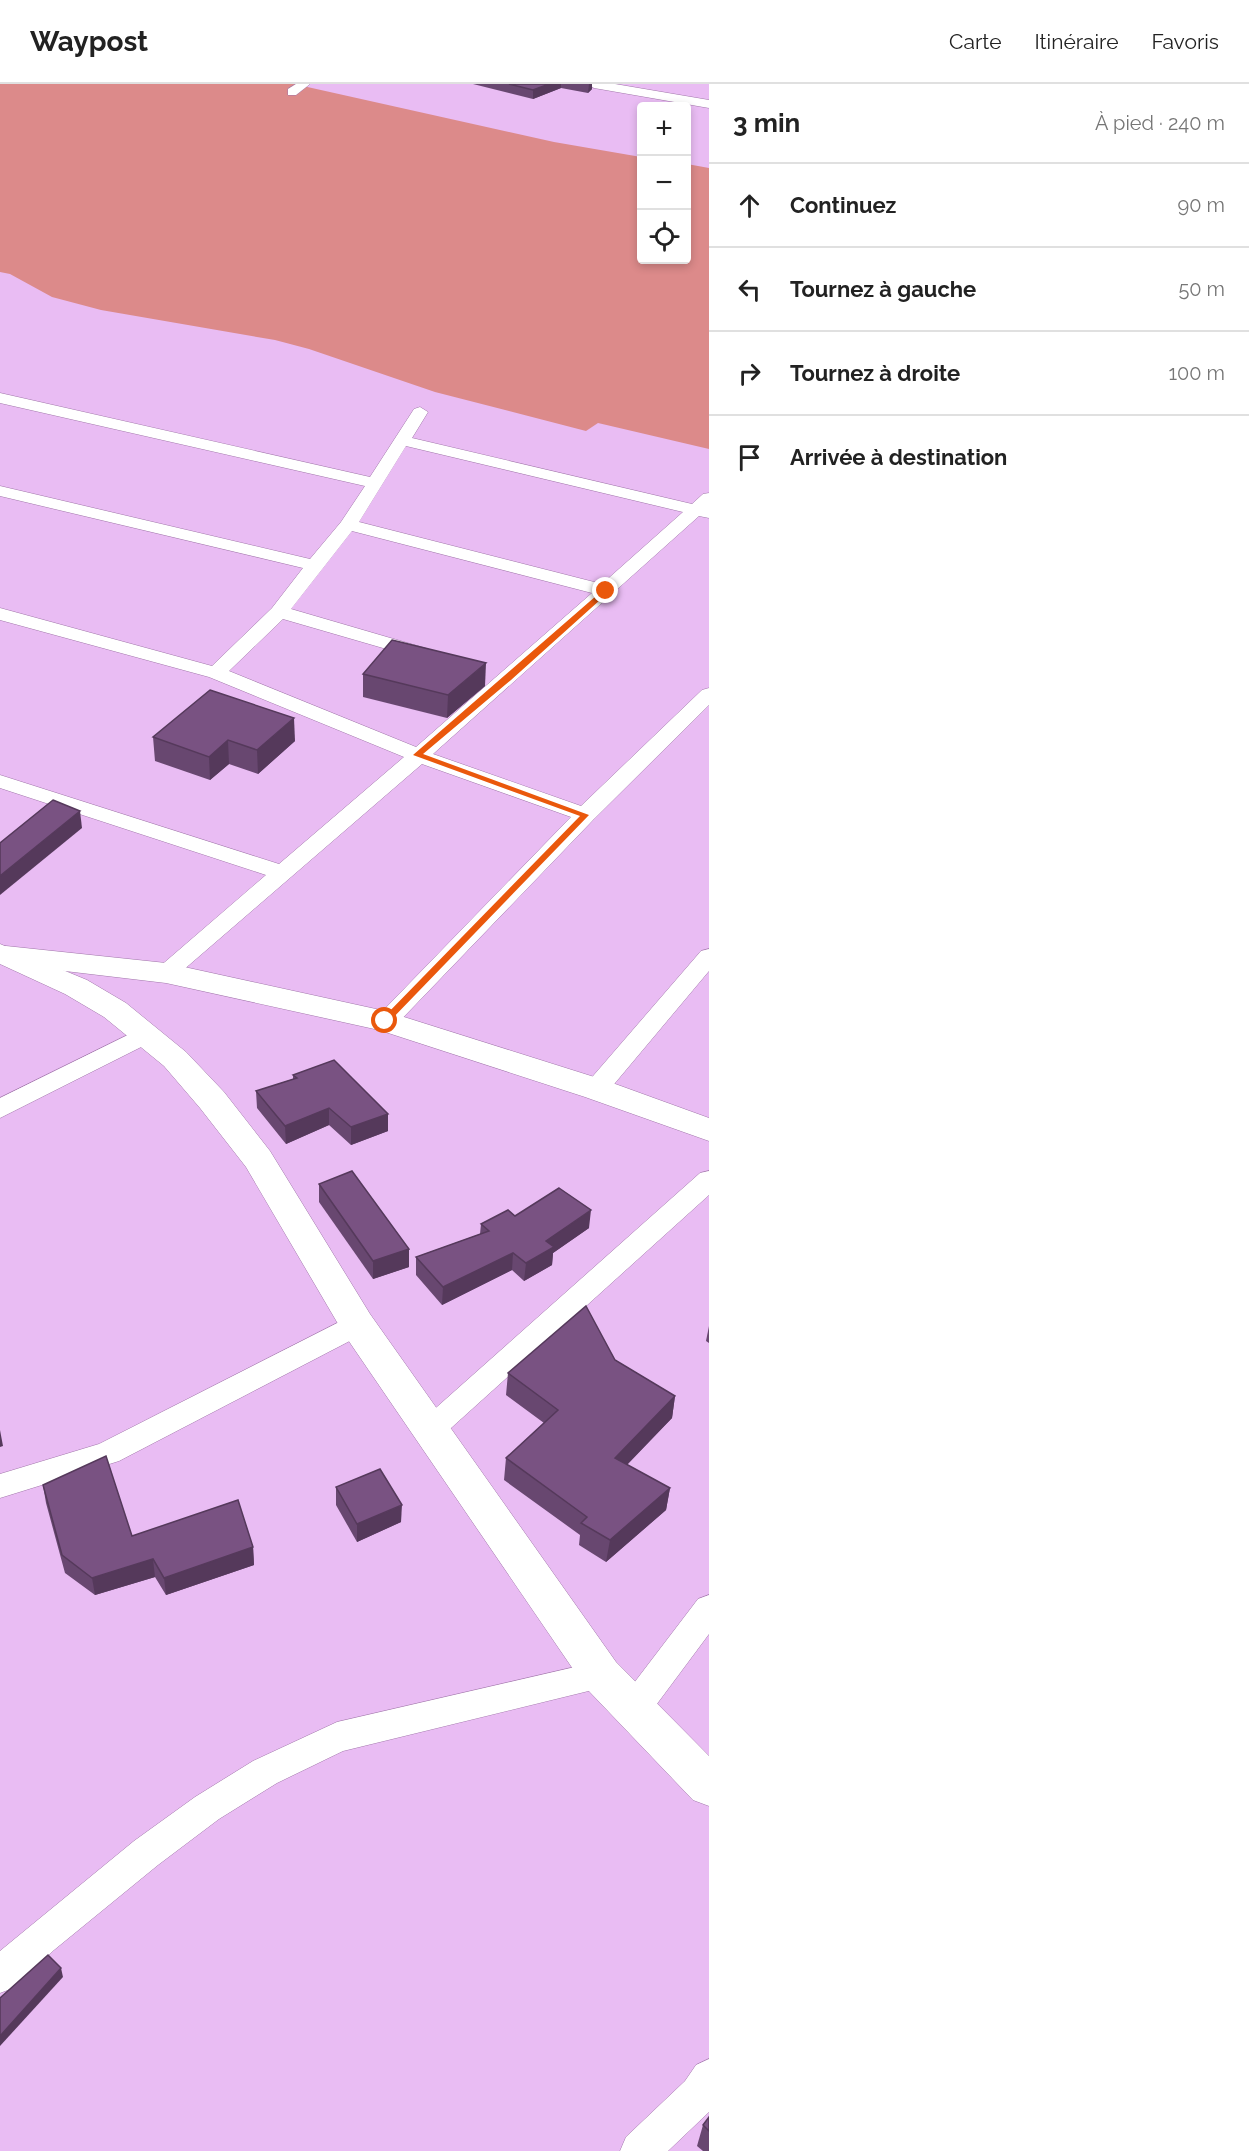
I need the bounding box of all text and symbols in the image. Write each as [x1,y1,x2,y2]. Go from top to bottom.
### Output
text: Waypost [30,25,148,58]
text: Carte [949,29,1001,54]
text: Itinéraire [1034,29,1118,54]
text: Favoris [1151,29,1219,54]
map controls [637,102,691,264]
button: + [637,102,691,156]
text: 3 min [733,108,800,138]
text: À pied · 240 m [1095,111,1225,135]
button: − [637,156,691,210]
icon: ahead [733,189,766,222]
text: Continuez [790,192,896,218]
text: 90 m [1178,193,1225,217]
button: locate [637,210,691,264]
icon: left [733,273,766,306]
text: Tournez à gauche [790,276,976,302]
text: 50 m [1178,277,1225,301]
icon: right [733,357,766,390]
text: Tournez à droite [790,360,960,386]
text: 100 m [1168,361,1225,385]
icon: arrive [733,441,766,474]
text: Arrivée à destination [790,444,1007,470]
route end [592,577,618,603]
route start [371,1007,397,1033]

